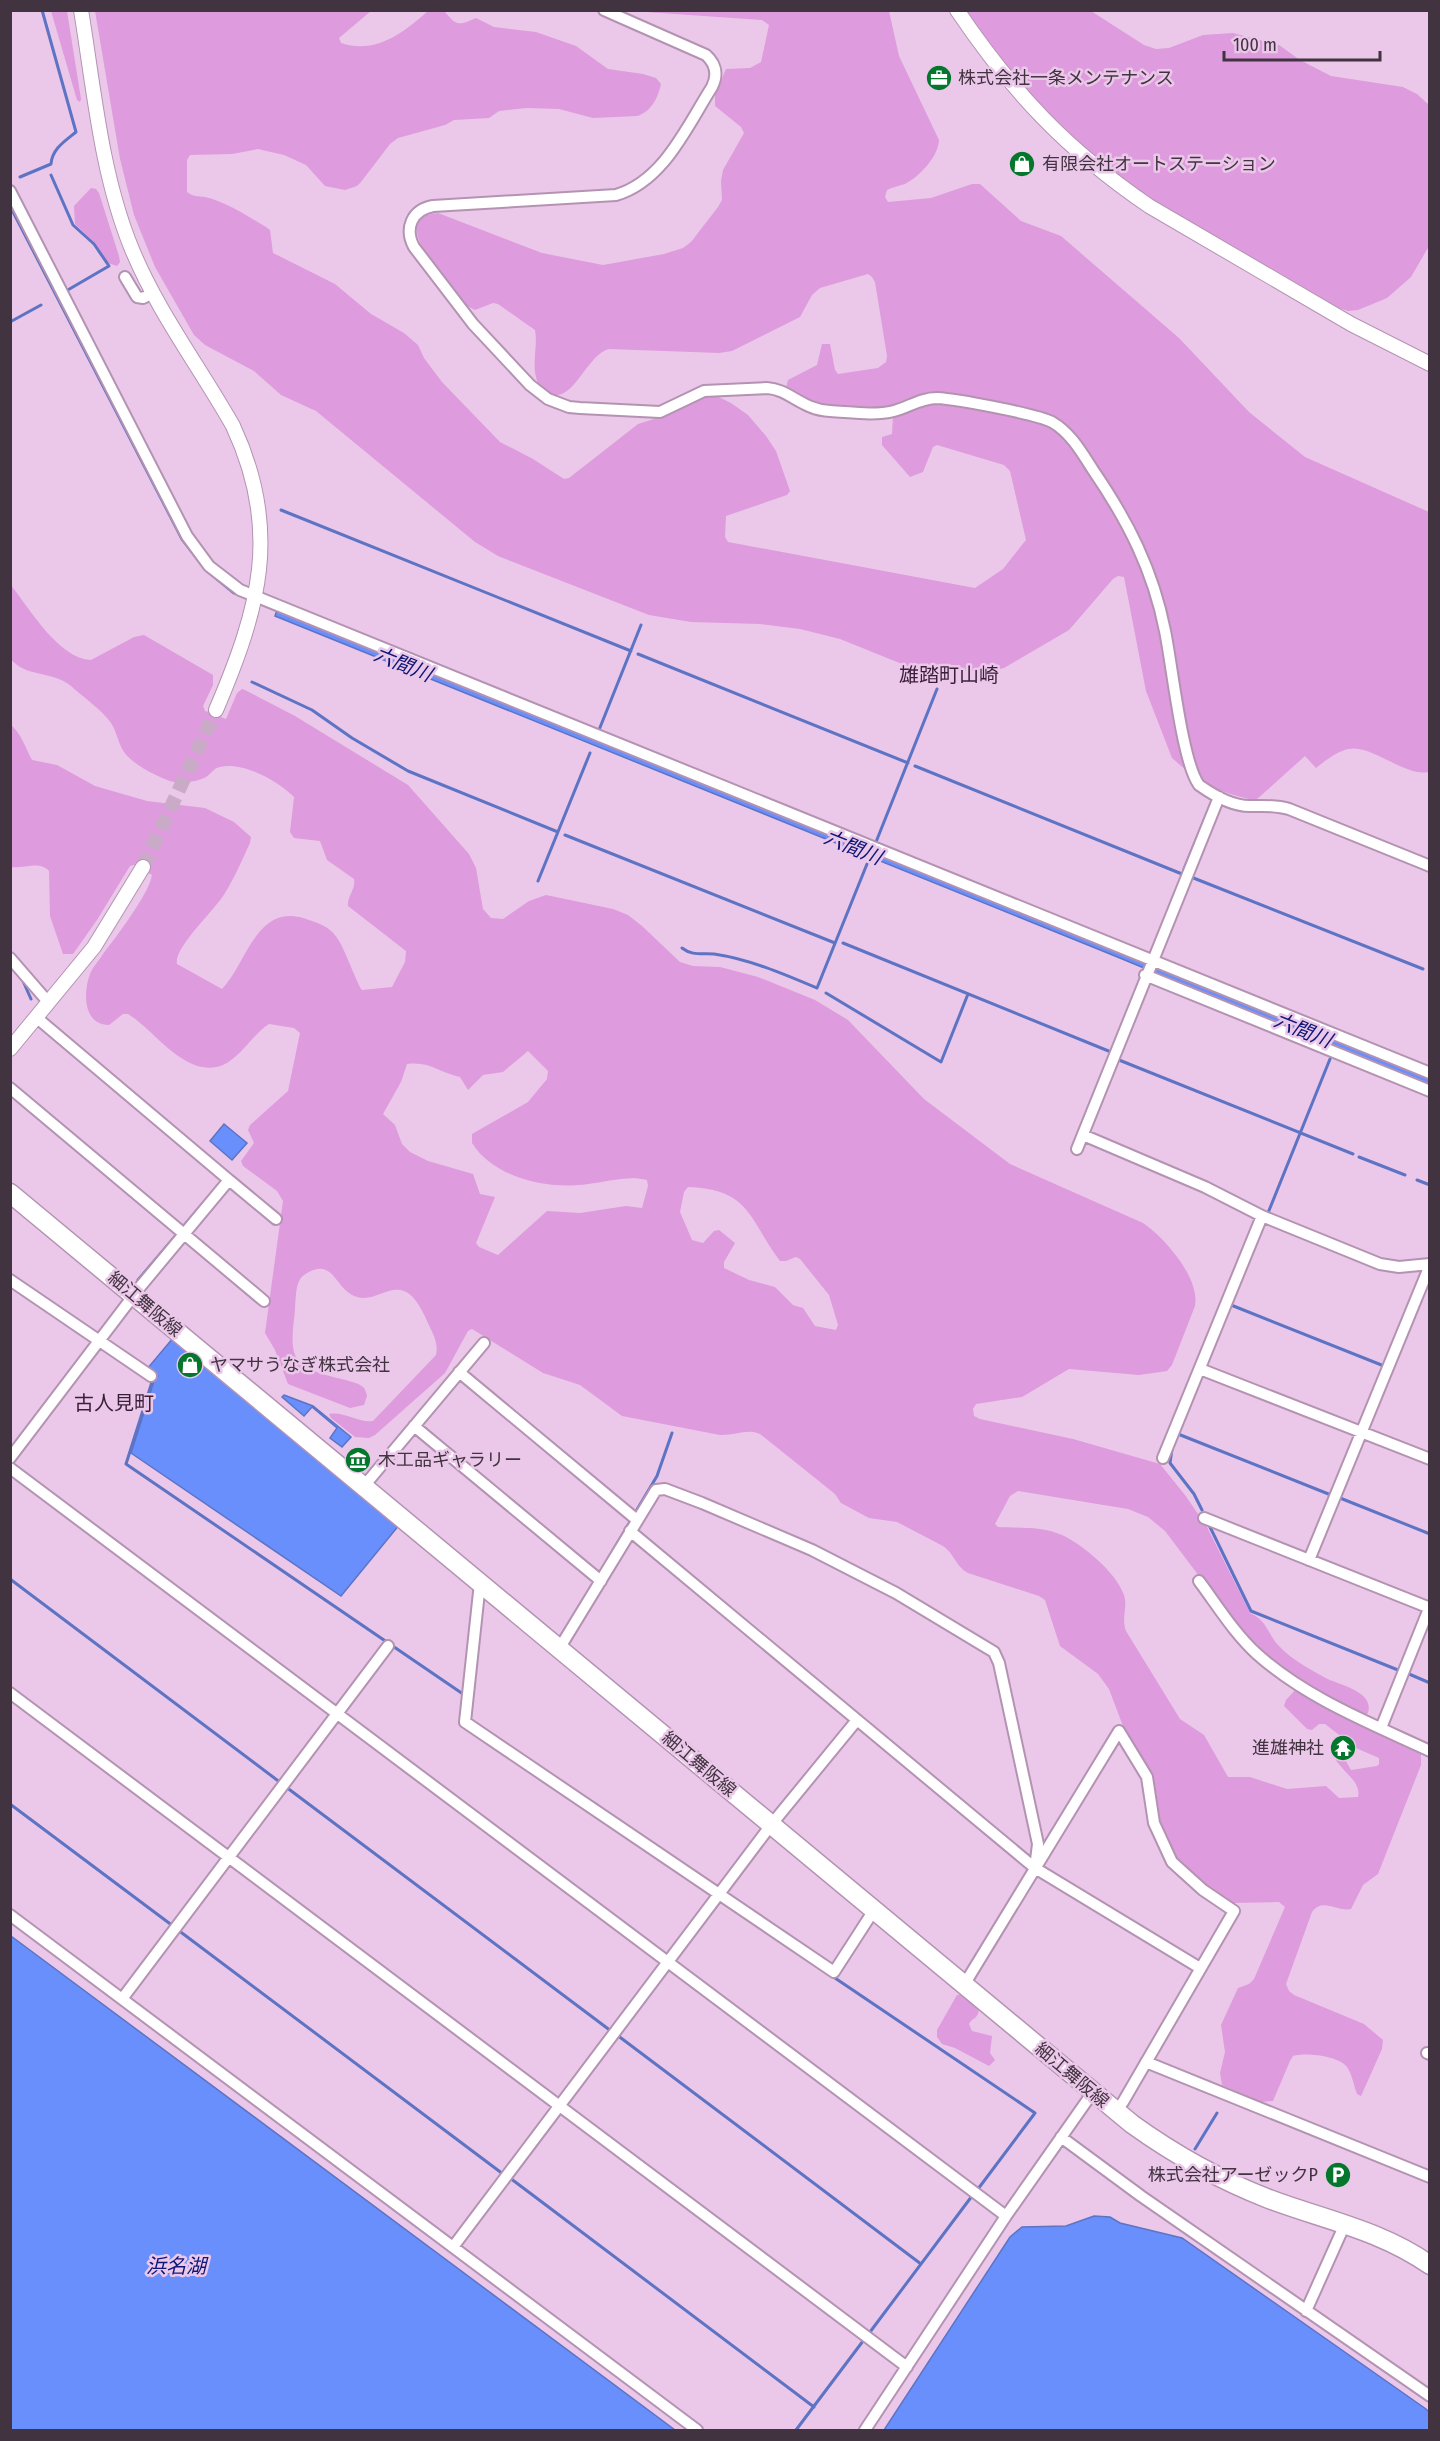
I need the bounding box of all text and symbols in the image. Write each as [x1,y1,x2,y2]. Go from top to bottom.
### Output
scale bar [1224,24,1380,62]
text: 100 m [1233,34,1277,56]
office icon: 株式会社一条メンテナンス [924,63,954,93]
place label: 株式会社一条メンテナンス [958,67,1174,89]
shop icon: 有限会社オートステーション [1007,149,1037,179]
place label: 有限会社オートステーション [1042,153,1276,175]
water label: 六間川 [371,642,437,687]
district label: 雄踏町山崎 [899,663,999,687]
water label: 六間川 [821,825,887,870]
water label: 六間川 [1271,1008,1337,1053]
street label: 細江舞阪線 [103,1267,187,1341]
shop icon: ヤマサうなぎ株式会社 [175,1350,205,1380]
place label: ヤマサうなぎ株式会社 [210,1354,390,1376]
district label: 古人見町 [74,1391,154,1415]
museum icon: 木工品ギャラリー [343,1445,373,1475]
place label: 木工品ギャラリー [378,1449,522,1471]
street label: 細江舞阪線 [657,1727,741,1801]
temple icon: 進雄神社 [1328,1733,1358,1763]
place label: 進雄神社 [1252,1737,1324,1759]
street label: 細江舞阪線 [1030,2038,1114,2112]
parking icon: 株式会社アーゼックP [1323,2160,1353,2190]
place label: 株式会社アーゼックP [1148,2164,1318,2186]
water label: 浜名湖 [146,2254,209,2278]

